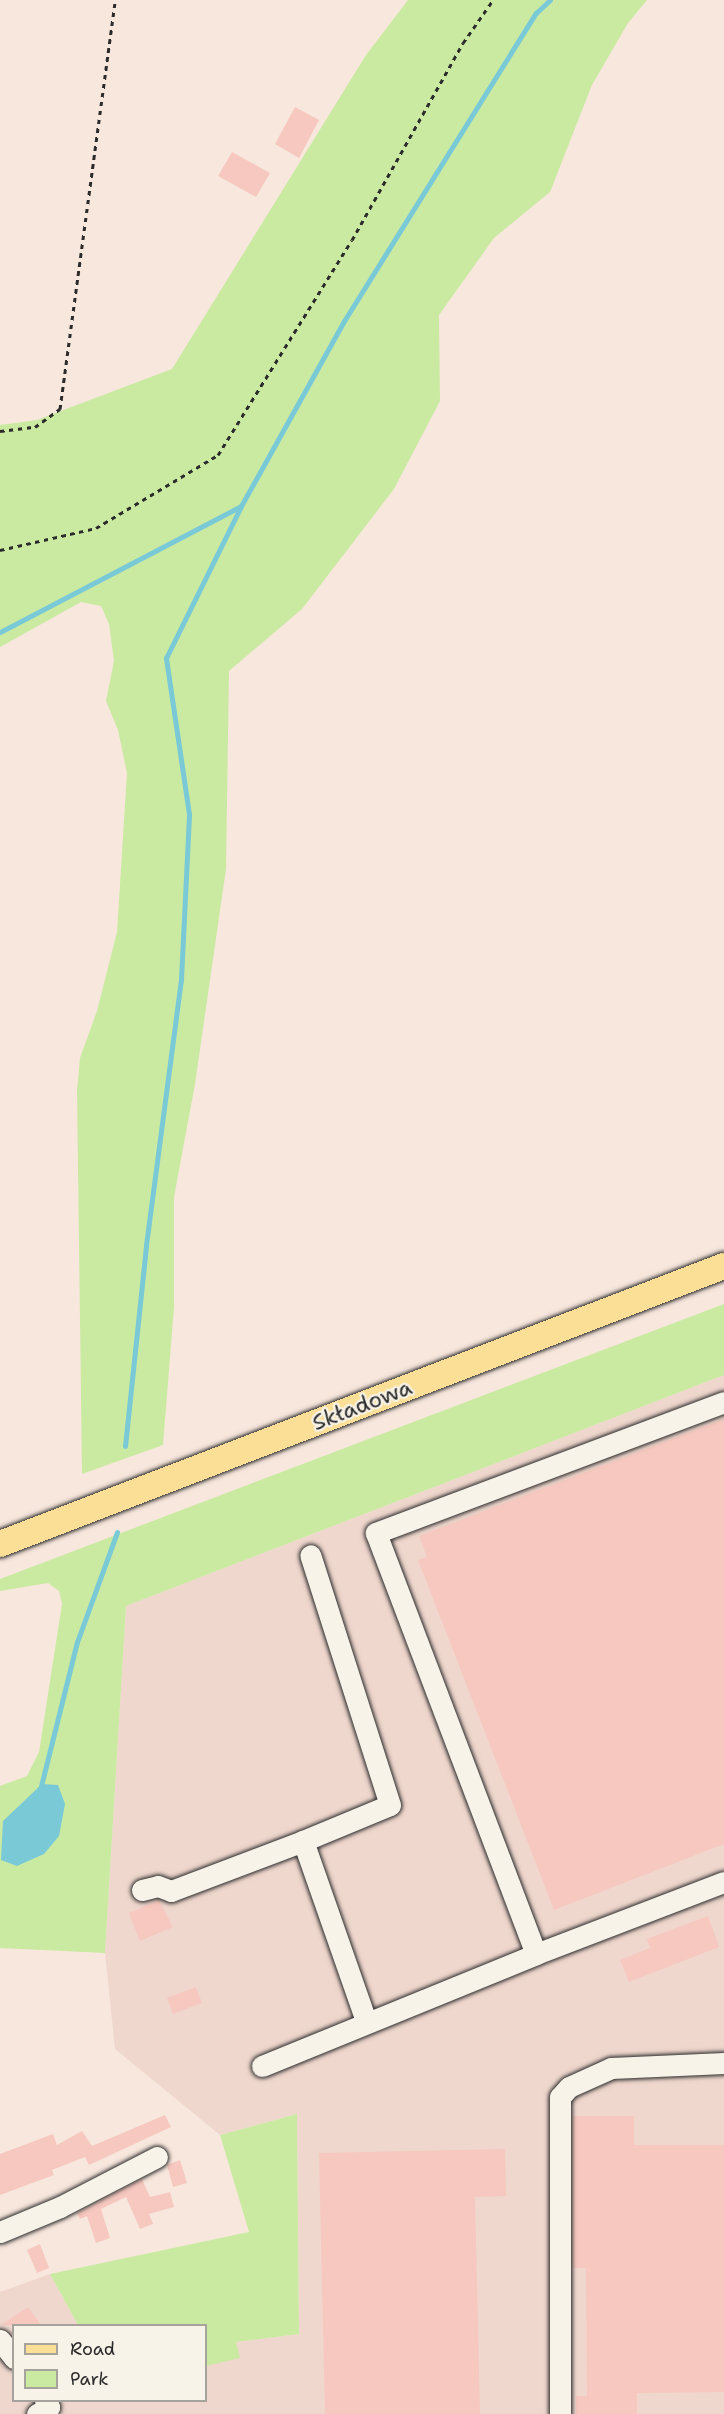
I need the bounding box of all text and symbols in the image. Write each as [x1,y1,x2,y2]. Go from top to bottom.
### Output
street label: Składowa [308,1374,416,1436]
legend [12,2324,207,2402]
text: Road [70,2337,115,2361]
text: Park [70,2367,109,2391]

